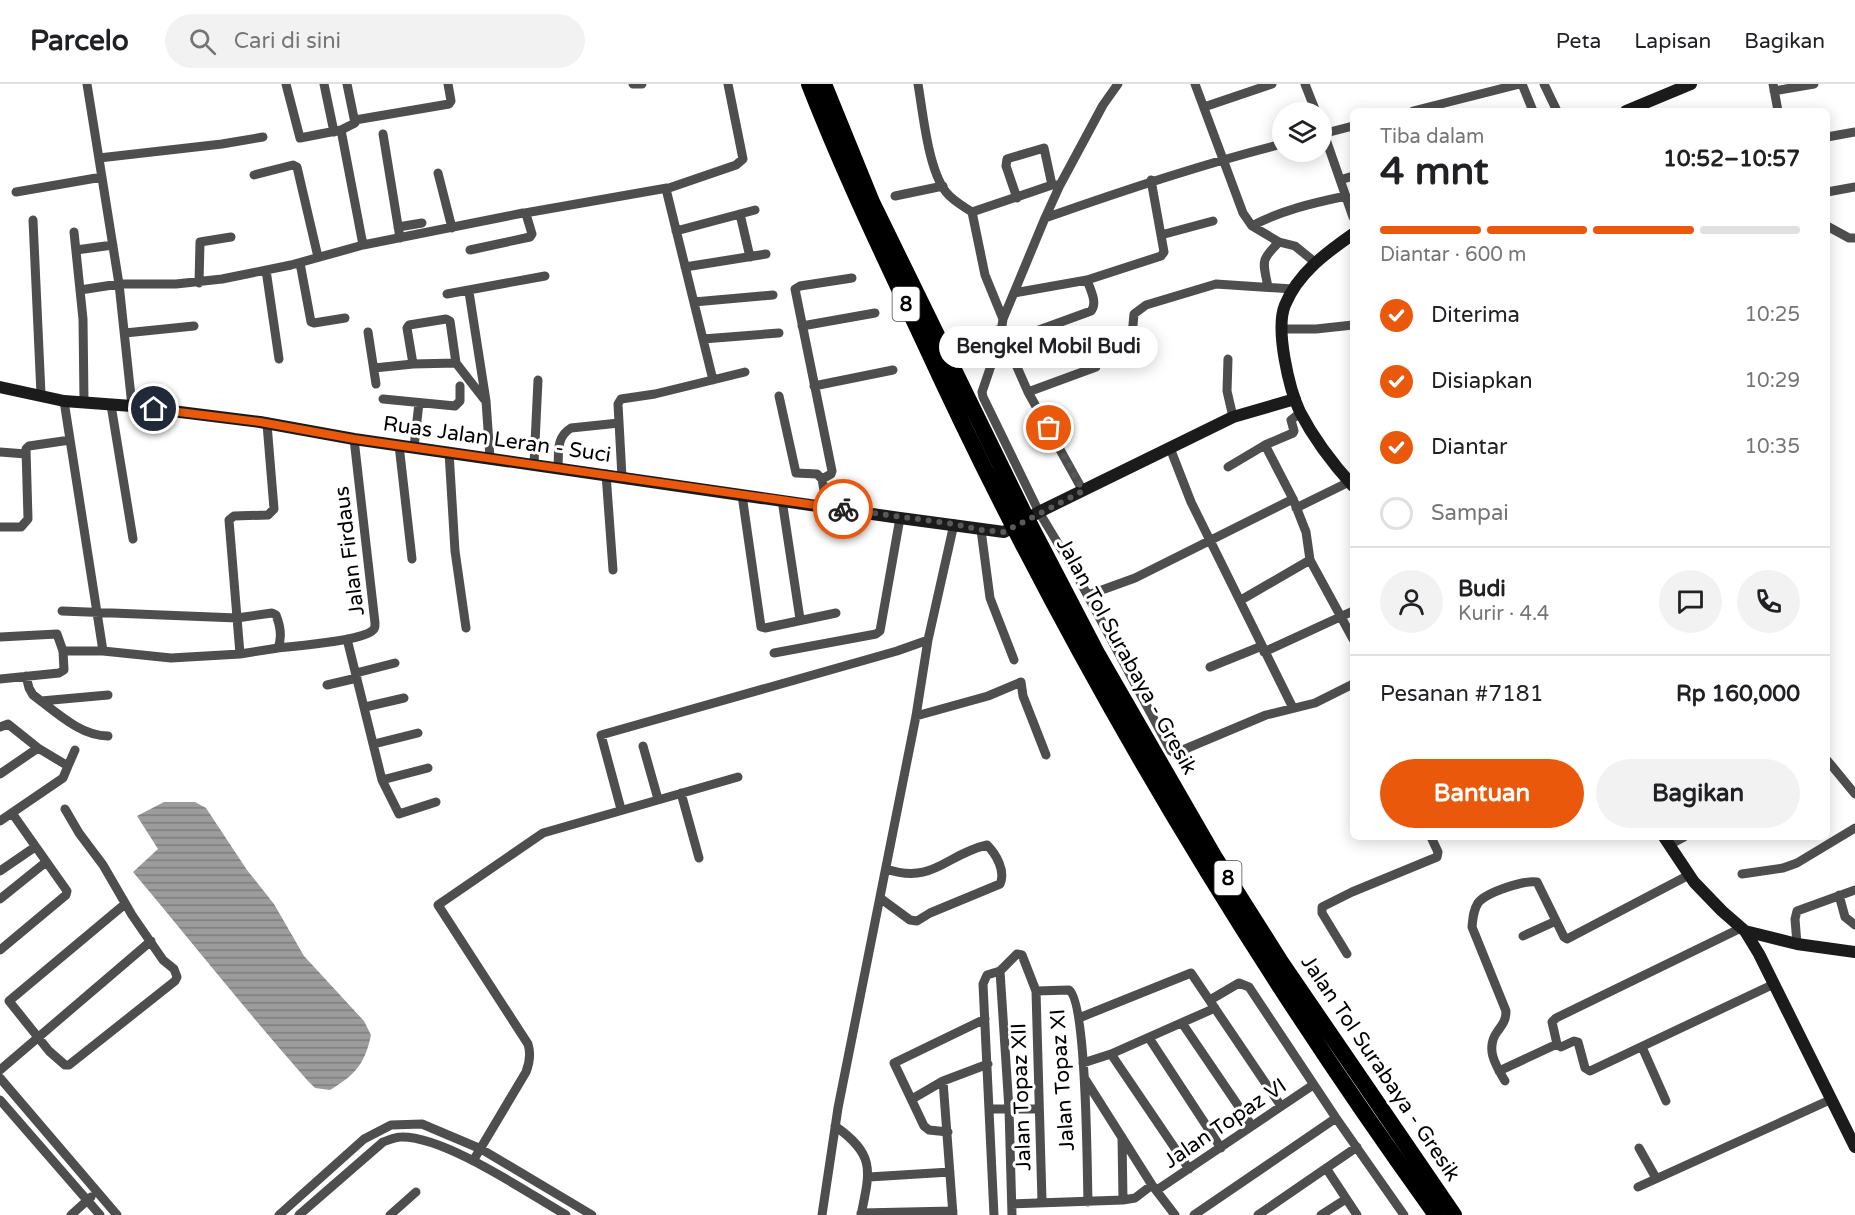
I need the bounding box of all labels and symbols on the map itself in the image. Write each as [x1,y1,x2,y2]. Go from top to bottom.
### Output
road number: 8 [892,287,920,321]
callout: Bengkel Mobil Budi [940,326,1158,368]
pin [128,383,179,434]
pin [1023,402,1074,453]
street label: Ruas Jalan Leran - Suci [381,411,613,468]
courier [813,479,873,539]
street label: Jalan Firdaus [329,485,370,617]
street label: Jalan Tol Surabaya - Gresik [1051,534,1202,779]
road number: 8 [1214,861,1242,895]
street label: Jalan Tol Surabaya - Gresik [1296,951,1466,1186]
street label: Jalan Topaz XI [1045,1008,1080,1152]
street label: Jalan Topaz XII [1006,1023,1037,1171]
street label: Jalan Topaz VI [1159,1073,1291,1174]

